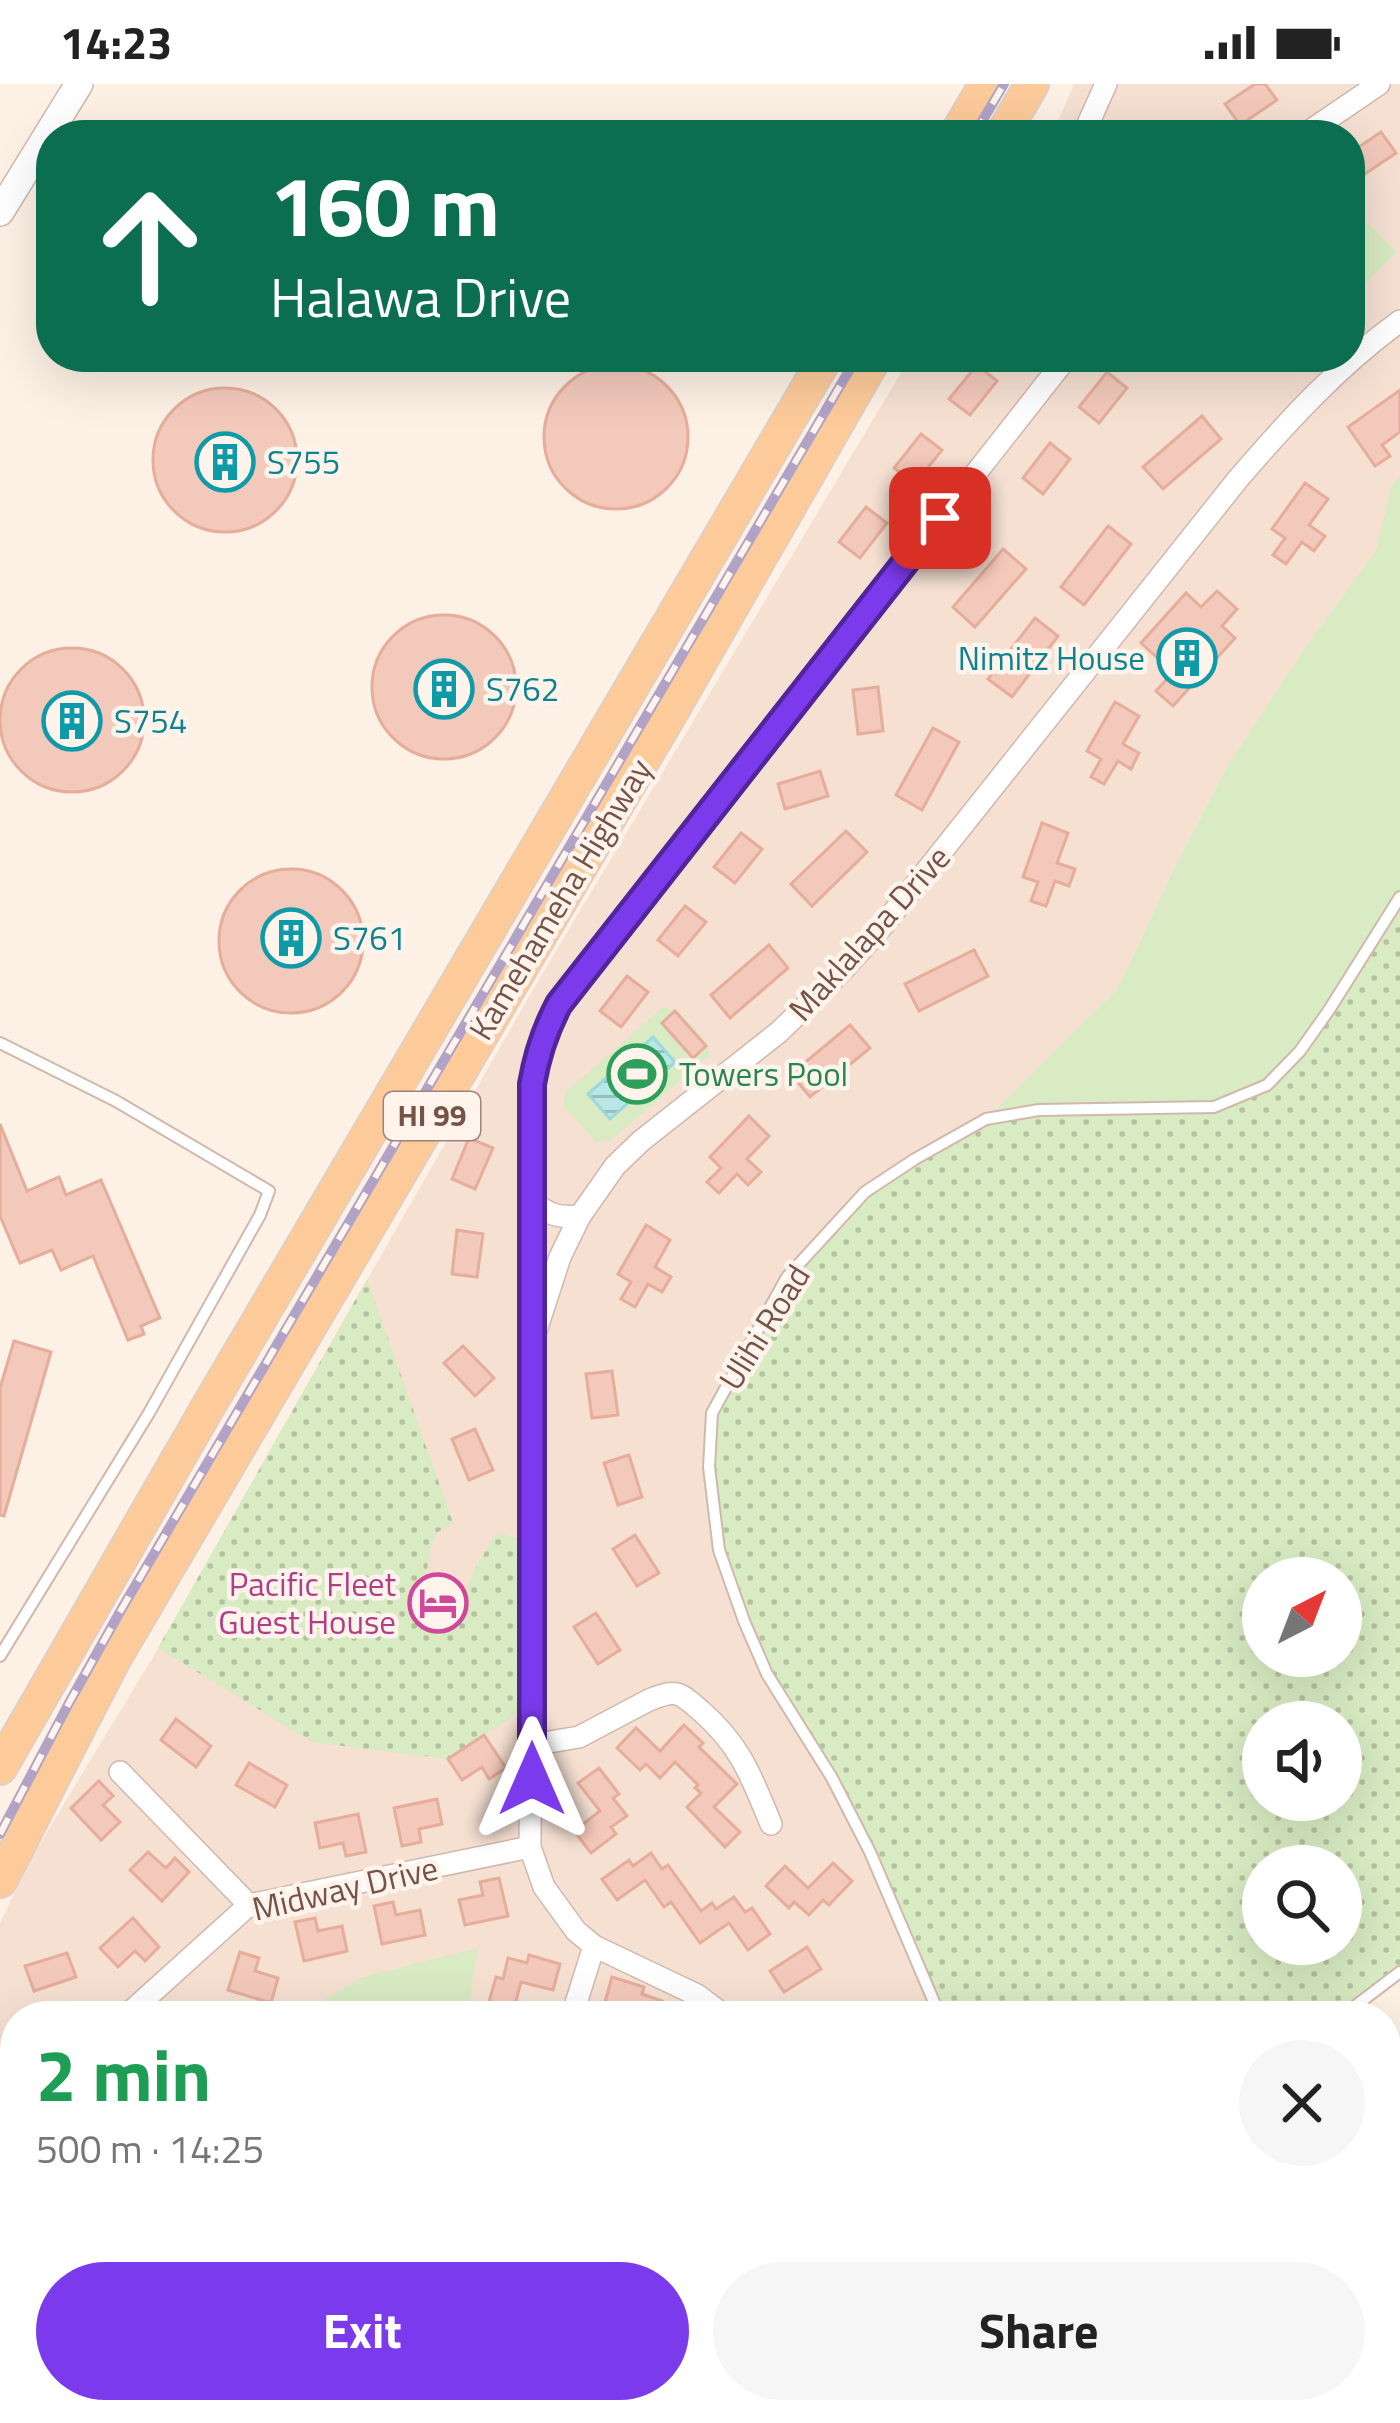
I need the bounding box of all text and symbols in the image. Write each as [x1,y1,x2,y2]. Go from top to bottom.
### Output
text: 14:23 [60,8,172,76]
text: 160 m [270,141,500,269]
icon: ahead [72,168,228,324]
text: Halawa Drive [270,256,571,338]
building icon: S755 [194,431,256,493]
place label: S755 [267,437,340,487]
pin [889,467,991,569]
icon: arrive [907,485,973,551]
building icon: Nimitz House [1156,627,1218,689]
place label: Nimitz House [958,633,1145,683]
building icon: S762 [413,658,475,720]
place label: S762 [486,664,559,714]
building icon: S754 [41,690,103,752]
place label: S754 [114,696,187,746]
street label: Kamehameha Highway [456,749,664,1049]
street label: Maklalapa Drive [776,834,962,1032]
building icon: S761 [260,907,322,969]
place label: S761 [333,913,406,963]
sports icon: Towers Pool [606,1043,668,1105]
place label: Towers Pool [679,1049,848,1099]
road number: HI 99 [384,1092,480,1140]
street label: Ulihi Road [706,1254,822,1400]
north arrow [1242,1557,1362,1677]
map controls [1242,1557,1362,1965]
place label: Pacific Fleet Guest House [218,1559,396,1647]
hotel icon: Pacific Fleet Guest House [407,1572,469,1634]
button: sound [1242,1701,1362,1821]
position arrow [469,1716,595,1842]
street label: Midway Drive [247,1842,443,1934]
button: search [1242,1845,1362,1965]
text: 2 min [36,2019,211,2129]
button: close [1239,2040,1365,2166]
text: 500 m · 14:25 [36,2119,264,2178]
button: Exit [36,2262,689,2400]
button: Share [713,2262,1365,2400]

